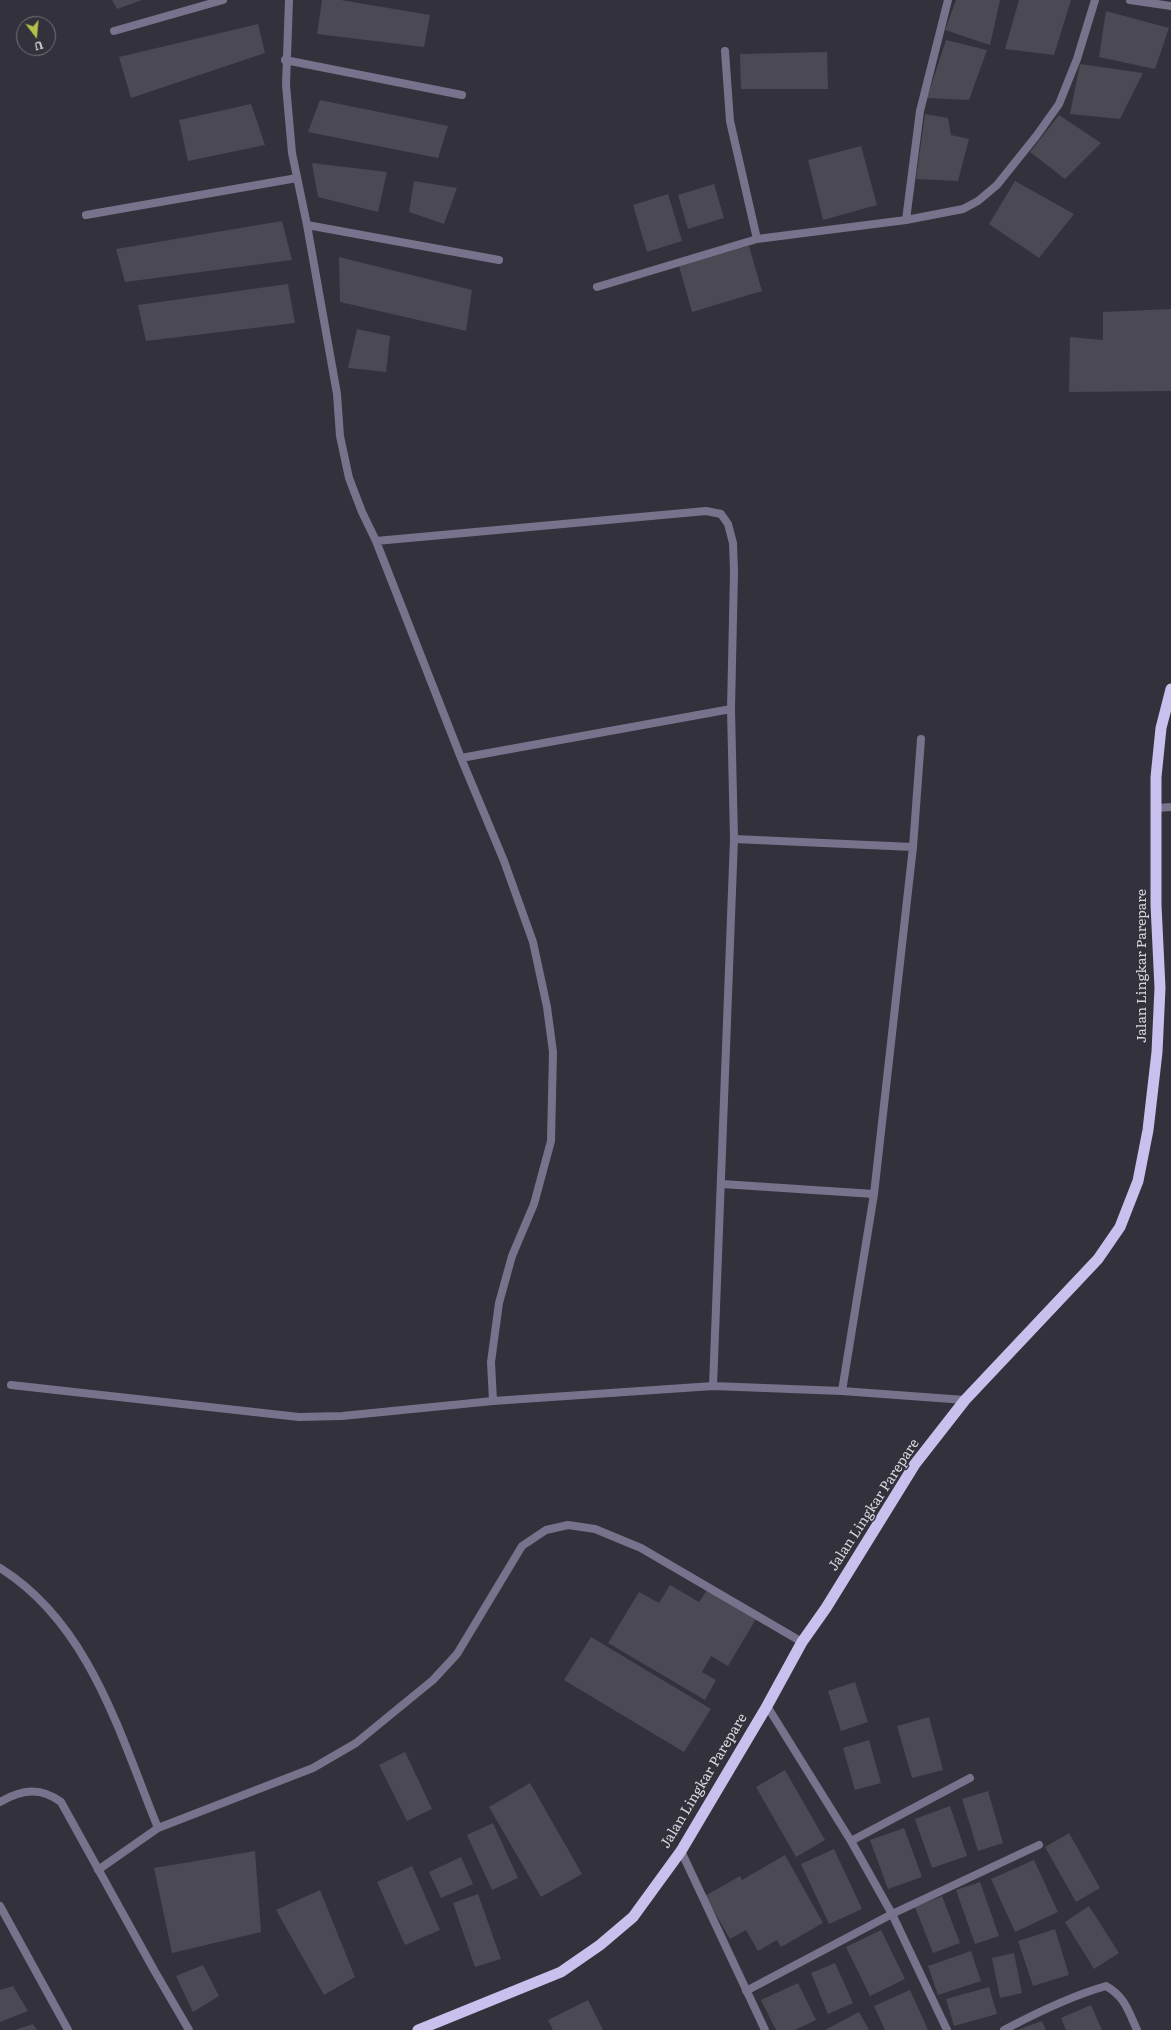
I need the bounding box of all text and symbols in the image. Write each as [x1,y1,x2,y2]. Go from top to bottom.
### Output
north arrow [16,16,56,56]
text: U [33,38,45,55]
street label: Jalan Lingkar Parepare [1134,889,1150,1043]
street label: Jalan Lingkar Parepare [825,1436,923,1574]
street label: Jalan Lingkar Parepare [657,1711,751,1851]

